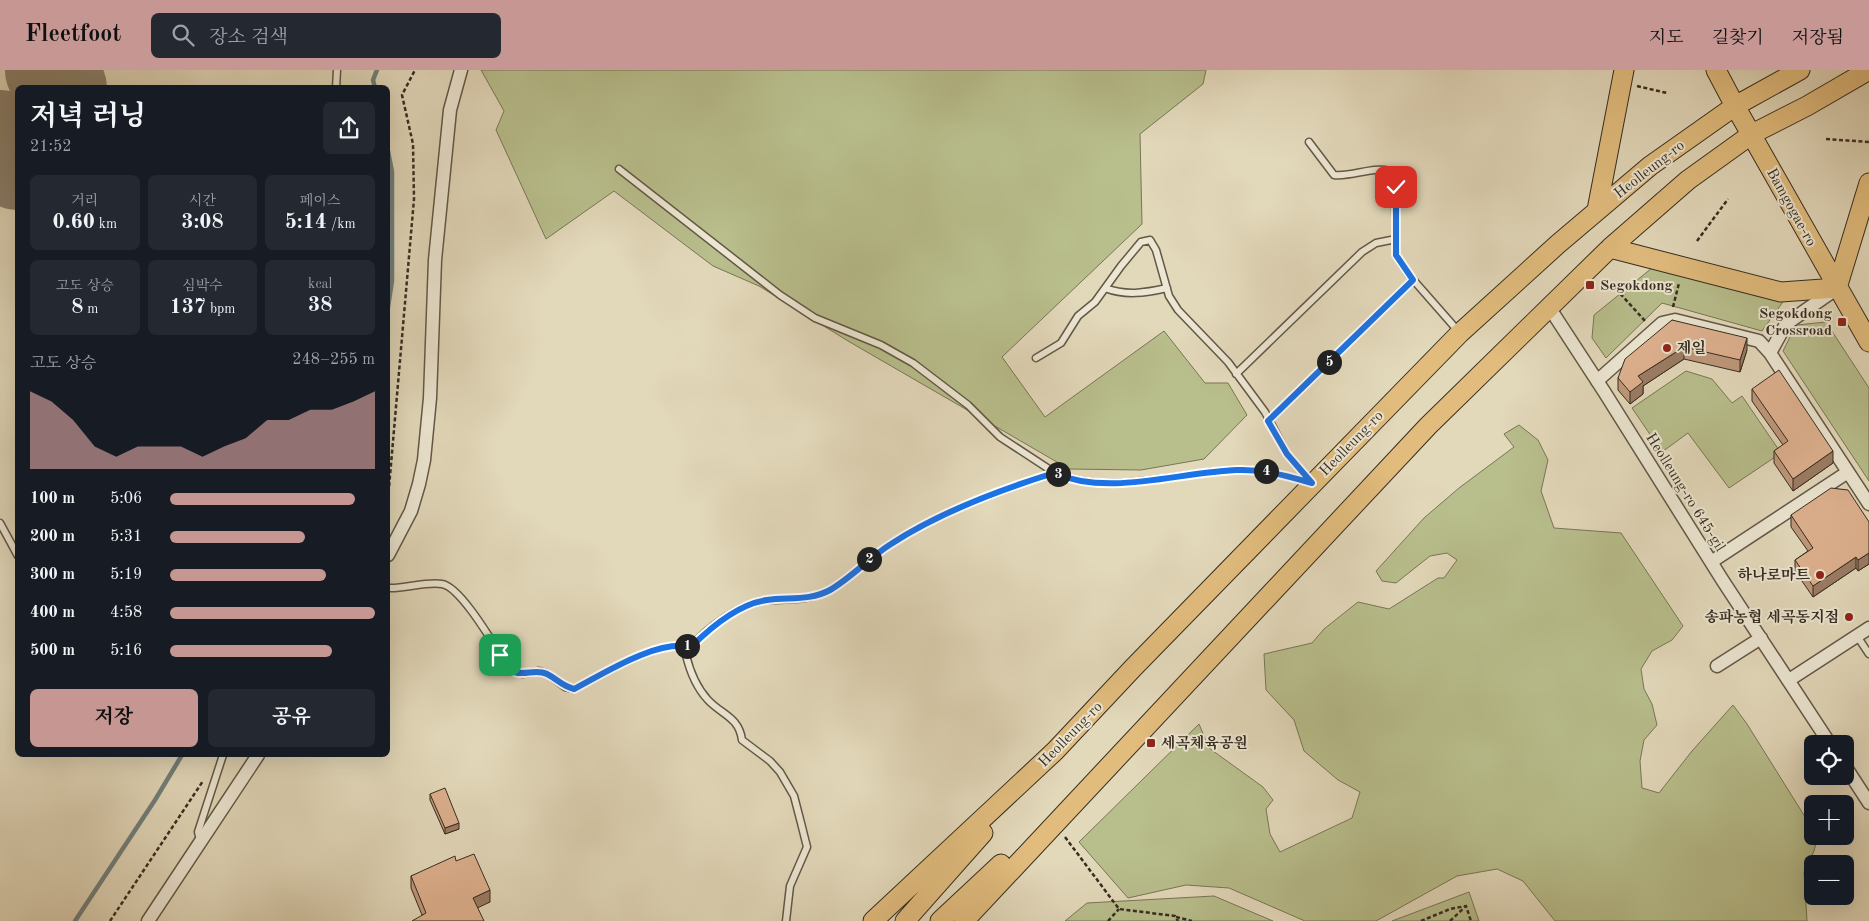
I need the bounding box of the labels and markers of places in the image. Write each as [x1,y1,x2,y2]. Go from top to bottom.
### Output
pin [1375,166,1417,208]
marker: Segokdong [1584,279,1596,291]
place label: Segokdong [1600,279,1674,294]
place label: Segokdong Crossroad [1759,307,1833,339]
marker: Segokdong Crossroad [1836,316,1848,328]
place label: 제일 [1677,339,1706,357]
marker: 제일 [1661,342,1673,354]
pin: 5 [1316,350,1342,374]
pin: 4 [1254,458,1278,484]
pin: 3 [1046,462,1070,486]
pin: 2 [856,546,882,572]
place label: 하나로마트 [1738,566,1811,584]
marker: 하나로마트 [1814,569,1826,581]
place label: 송파농협 세곡동지점 [1704,608,1839,626]
marker: 송파농협 세곡동지점 [1843,611,1855,623]
pin [479,634,521,676]
pin: 1 [674,634,700,658]
place label: 세곡체육공원 [1161,734,1248,752]
marker: 세곡체육공원 [1145,737,1157,749]

